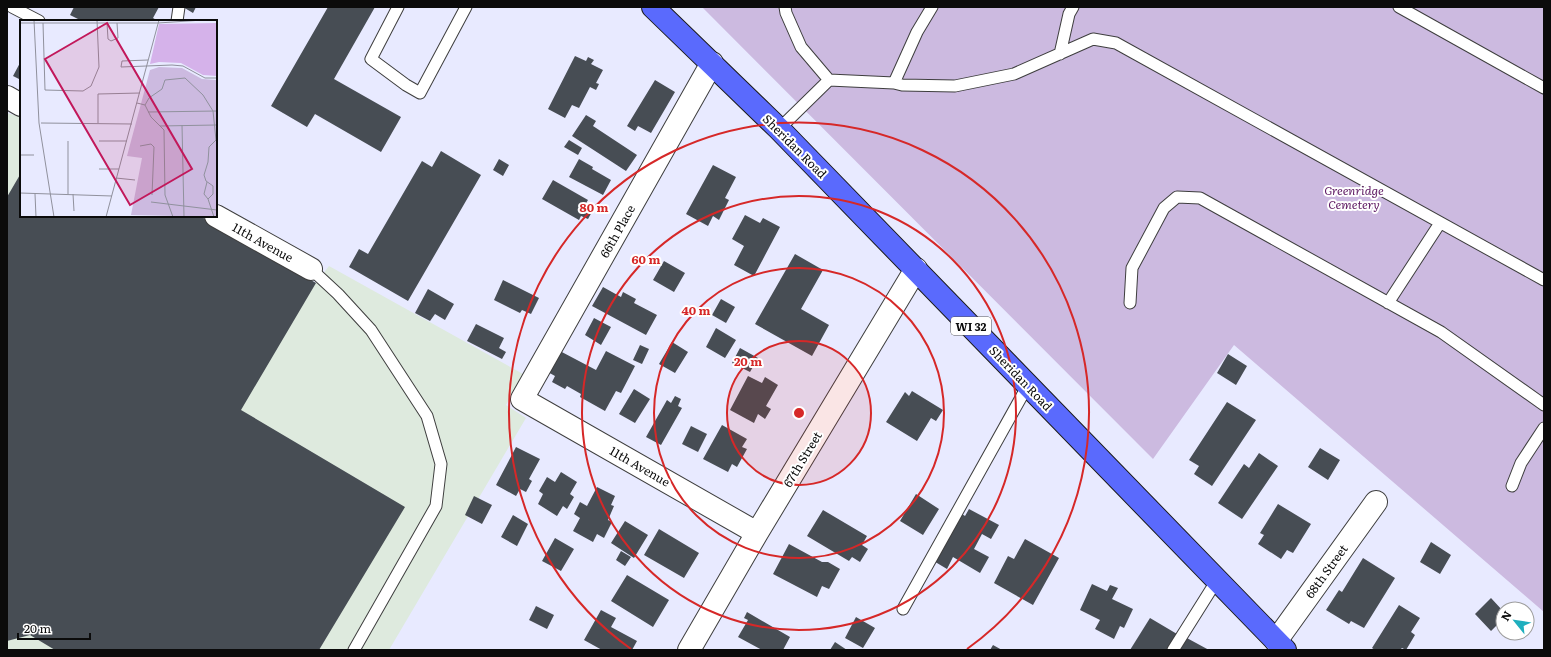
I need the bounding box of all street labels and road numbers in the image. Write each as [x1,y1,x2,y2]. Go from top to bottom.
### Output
street label: Sheridan Road [759,110,832,183]
street label: 66th Place [595,201,639,261]
street label: 11th Avenue [229,218,297,266]
road number: WI 32 [951,317,991,335]
street label: Sheridan Road [985,342,1057,415]
street label: 67th Street [778,428,826,490]
street label: 11th Avenue [606,441,674,491]
street label: 68th Street [1300,540,1352,602]

